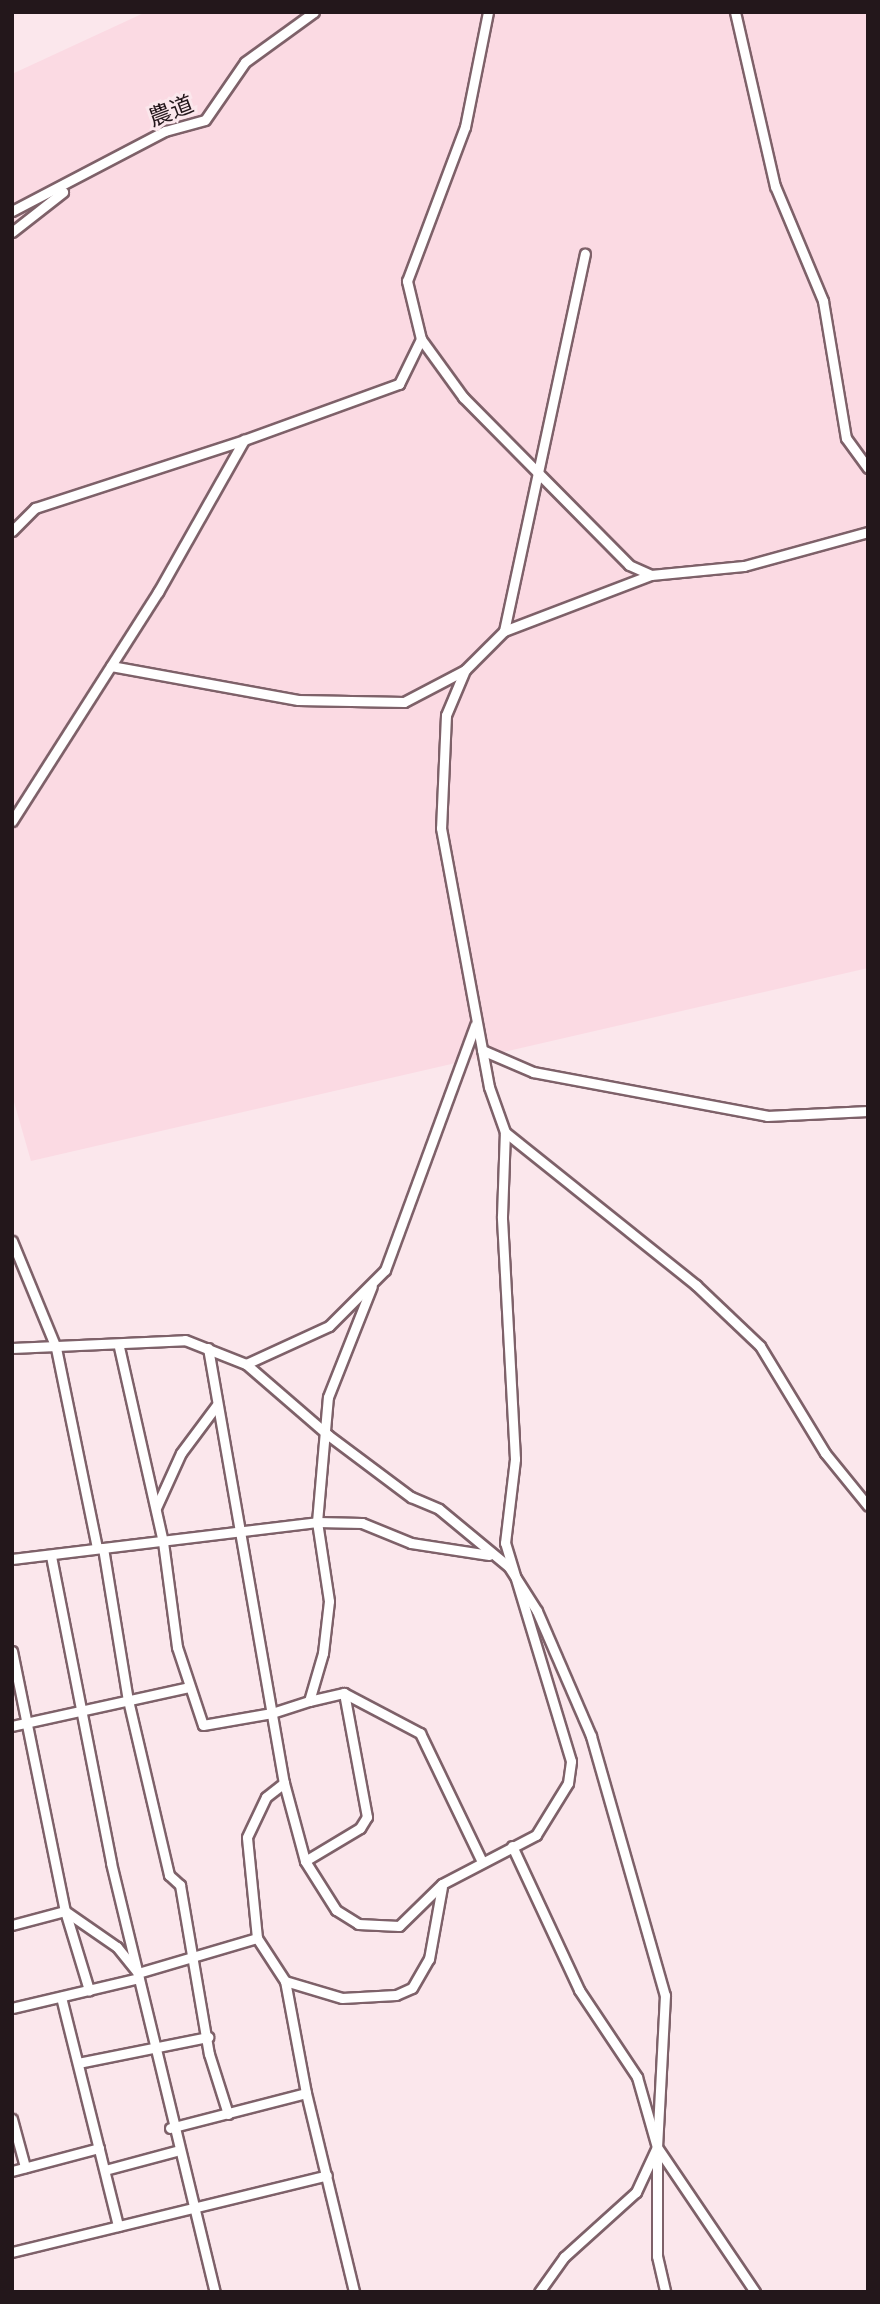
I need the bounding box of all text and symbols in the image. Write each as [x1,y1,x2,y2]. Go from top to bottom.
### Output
street label: 農道 [145,90,197,132]

